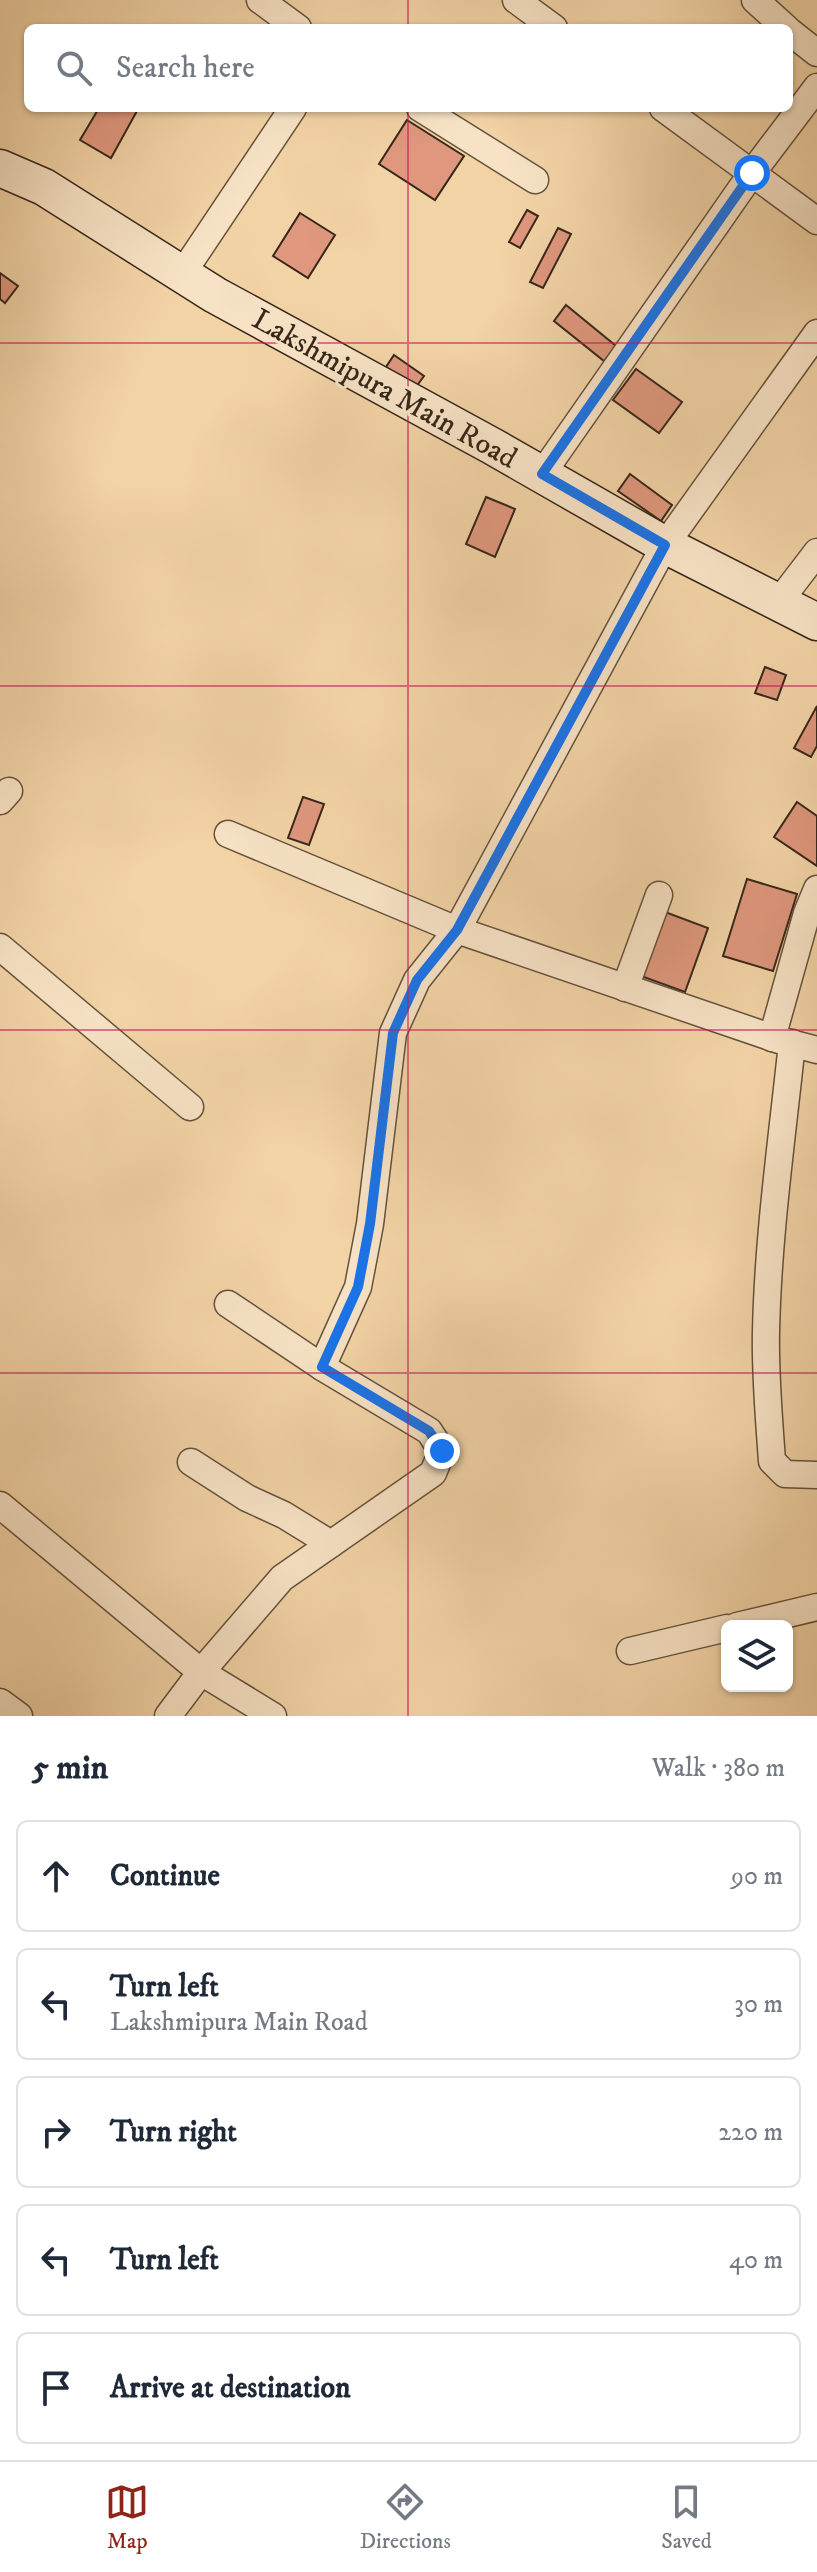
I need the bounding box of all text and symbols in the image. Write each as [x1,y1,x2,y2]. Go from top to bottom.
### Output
search box [24,24,793,112]
icon: search [52,46,96,90]
text: Search here [116,50,255,87]
route start [734,155,770,191]
street label: Lakshmipura Main Road [245,301,523,478]
route end [424,1433,460,1469]
map controls [721,1620,793,1692]
button: layers [721,1620,793,1692]
text: 5 min [32,1747,108,1789]
text: Walk · 380 m [652,1752,785,1785]
icon: ahead [34,1854,78,1898]
text: Continue [110,1858,220,1895]
text: 90 m [731,1860,783,1893]
text: Turn left [110,1969,219,2006]
icon: left [34,1982,78,2026]
text: 30 m [734,1988,783,2021]
text: Lakshmipura Main Road [110,2006,368,2039]
icon: right [34,2110,78,2154]
text: Turn right [110,2114,237,2151]
text: 220 m [718,2116,783,2149]
icon: left [34,2238,78,2282]
text: Turn left [110,2242,219,2279]
text: 40 m [729,2244,783,2277]
icon: arrive [34,2366,78,2410]
text: Arrive at destination [110,2370,351,2407]
tab: Map [105,2480,149,2555]
tab: Directions [360,2480,451,2555]
tab: Saved [661,2480,712,2555]

